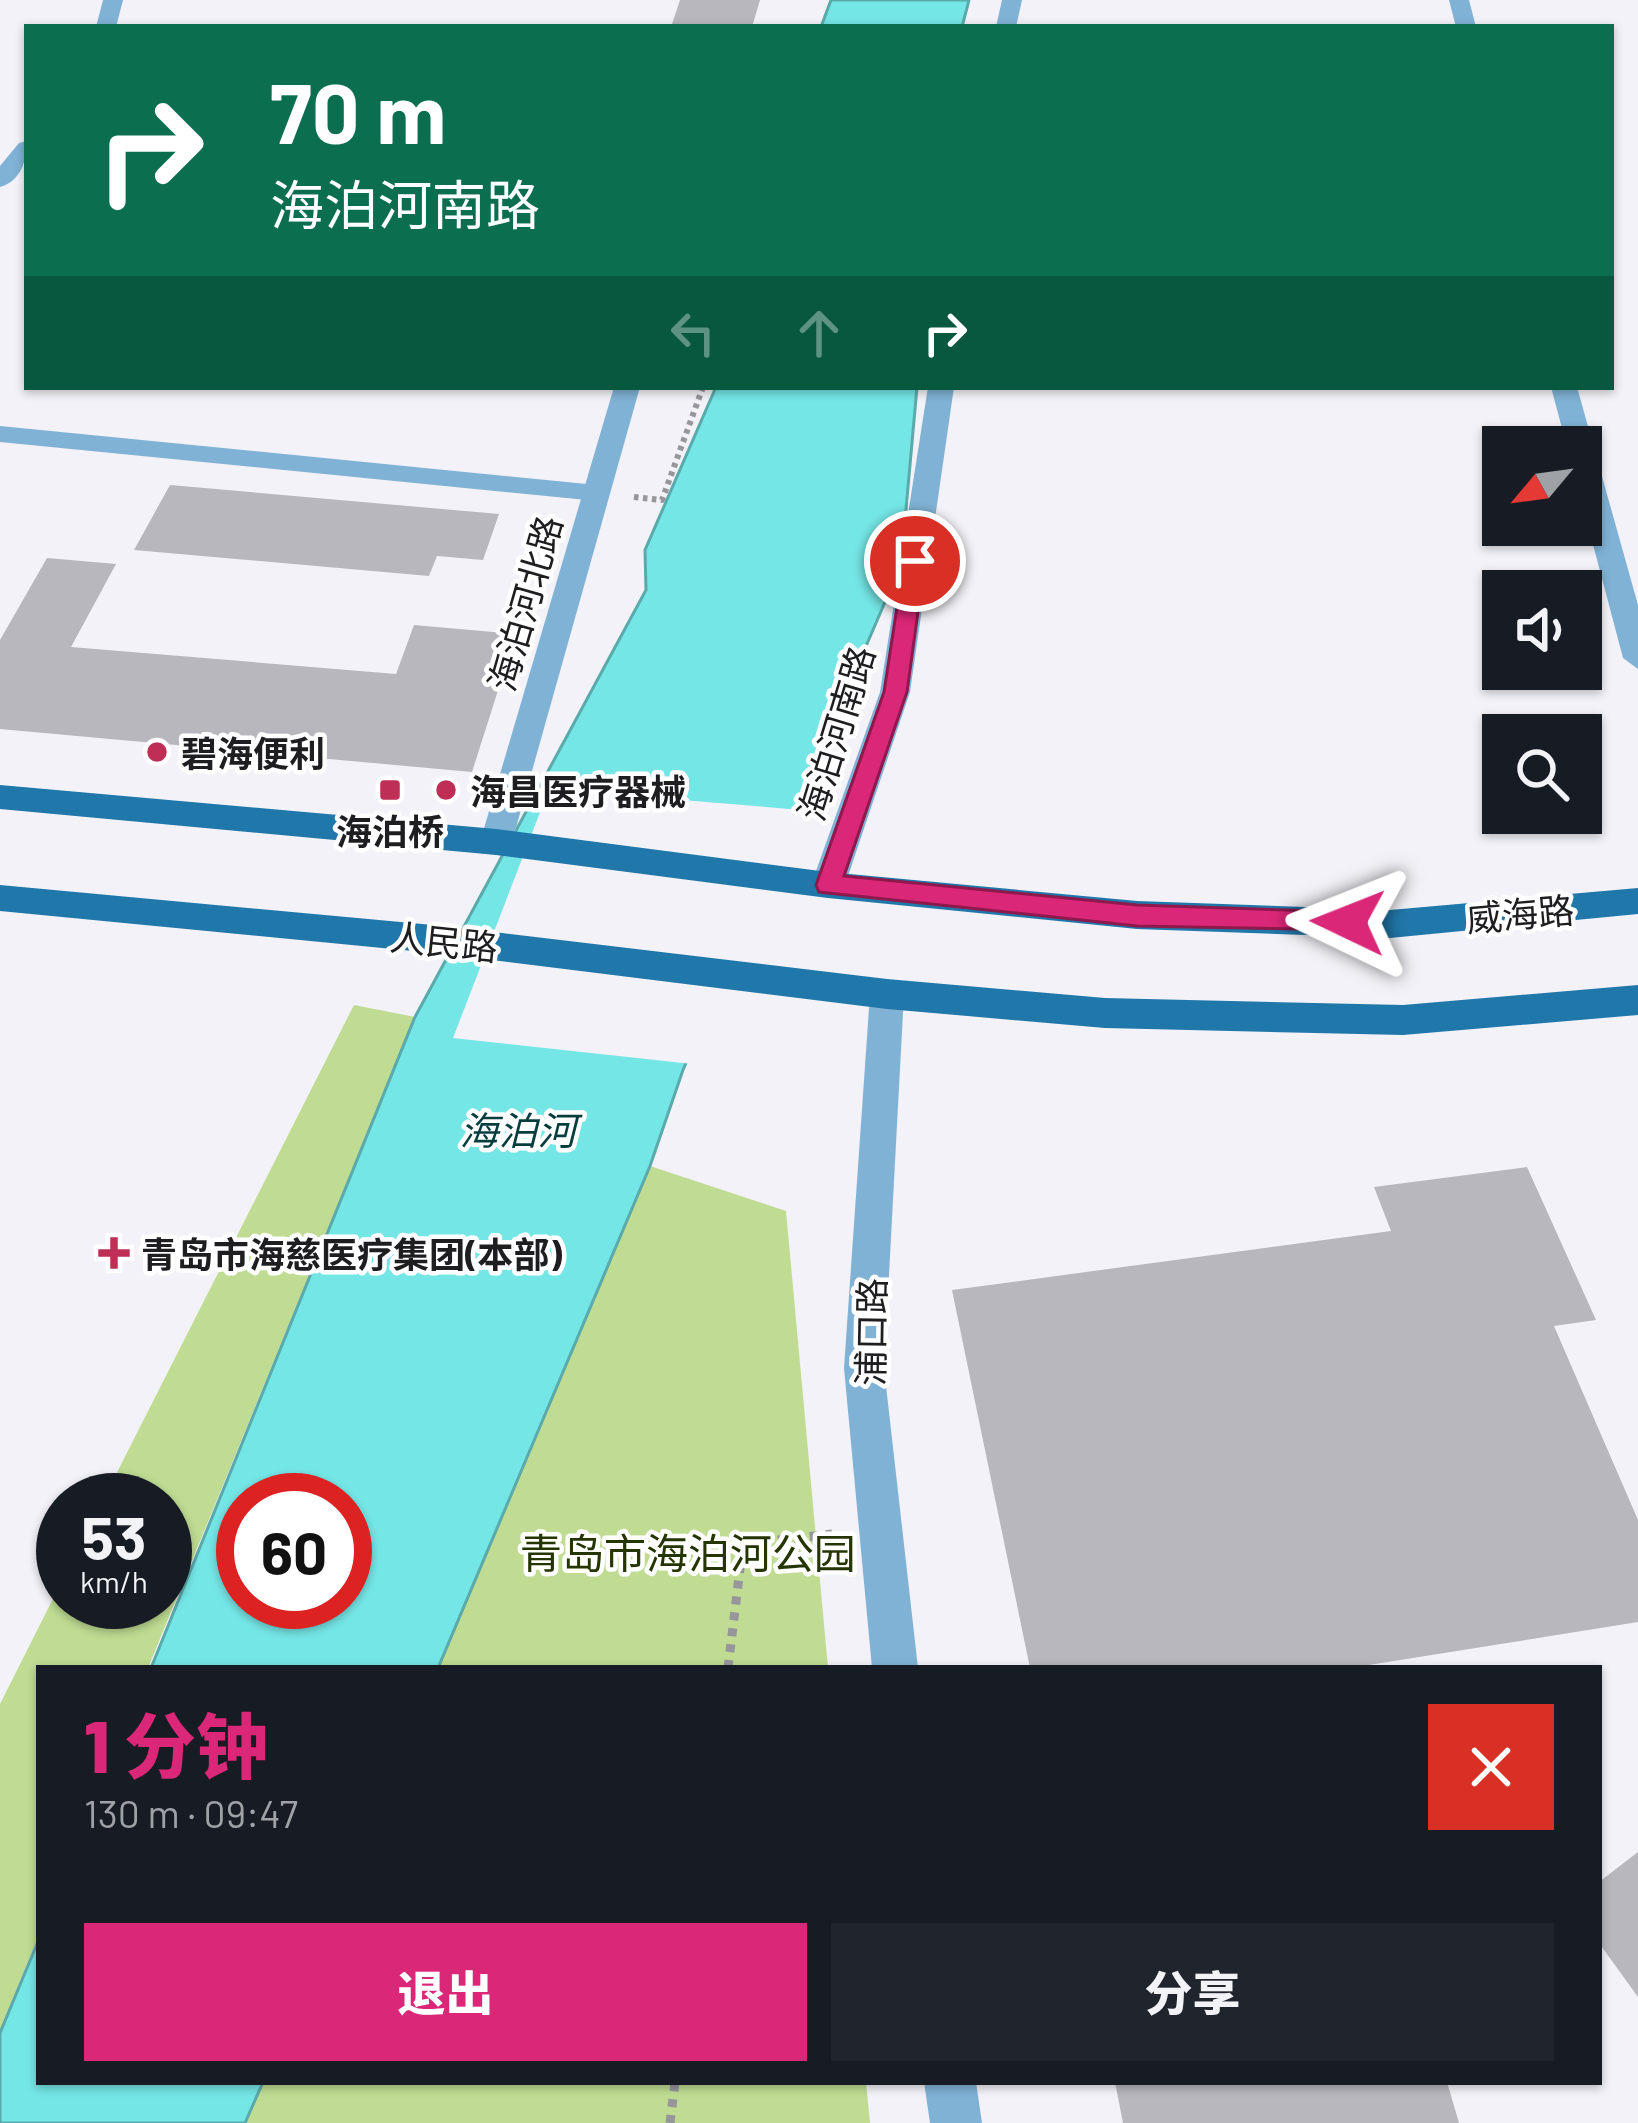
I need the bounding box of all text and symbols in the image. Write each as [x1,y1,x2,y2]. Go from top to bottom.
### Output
text: 70 m [270,60,446,161]
icon: right [72,72,228,228]
text: 海泊河南路 [270,171,540,236]
icon: left [660,300,726,366]
icon: ahead [786,300,852,366]
icon: right [912,300,978,366]
north arrow [1482,426,1602,546]
map controls [1482,426,1602,834]
pin [864,510,966,612]
street label: 海泊河北路 [479,511,569,695]
icon: arrive [882,528,948,594]
button: sound [1482,570,1602,690]
street label: 海泊河南路 [788,641,882,825]
button: search [1482,714,1602,834]
place label: 碧海便利 [181,731,325,774]
marker: 碧海便利 [144,739,170,765]
place label: 海昌医疗器械 [470,769,686,812]
marker: 海泊桥 [377,777,403,803]
marker: 海昌医疗器械 [433,777,459,803]
place label: 海泊桥 [336,809,444,852]
position arrow [1285,859,1411,985]
street label: 威海路 [1464,887,1576,939]
street label: 人民路 [388,914,500,968]
water label: 海泊河 [459,1106,583,1153]
place label: 青岛市海慈医疗集团(本部) [141,1232,562,1275]
marker: 青岛市海慈医疗集团(本部) [98,1237,130,1269]
street label: 浦口路 [848,1278,892,1386]
speed limit sign: 60 [216,1473,372,1629]
text: 53 [82,1500,146,1572]
park label: 青岛市海泊河公园 [520,1527,856,1577]
text: km/h [80,1563,148,1599]
text: 1 分钟 [84,1701,268,1787]
button: close [1428,1704,1554,1830]
text: 130 m · 09:47 [84,1789,298,1836]
button: 退出 [84,1923,807,2061]
button: 分享 [831,1923,1554,2061]

